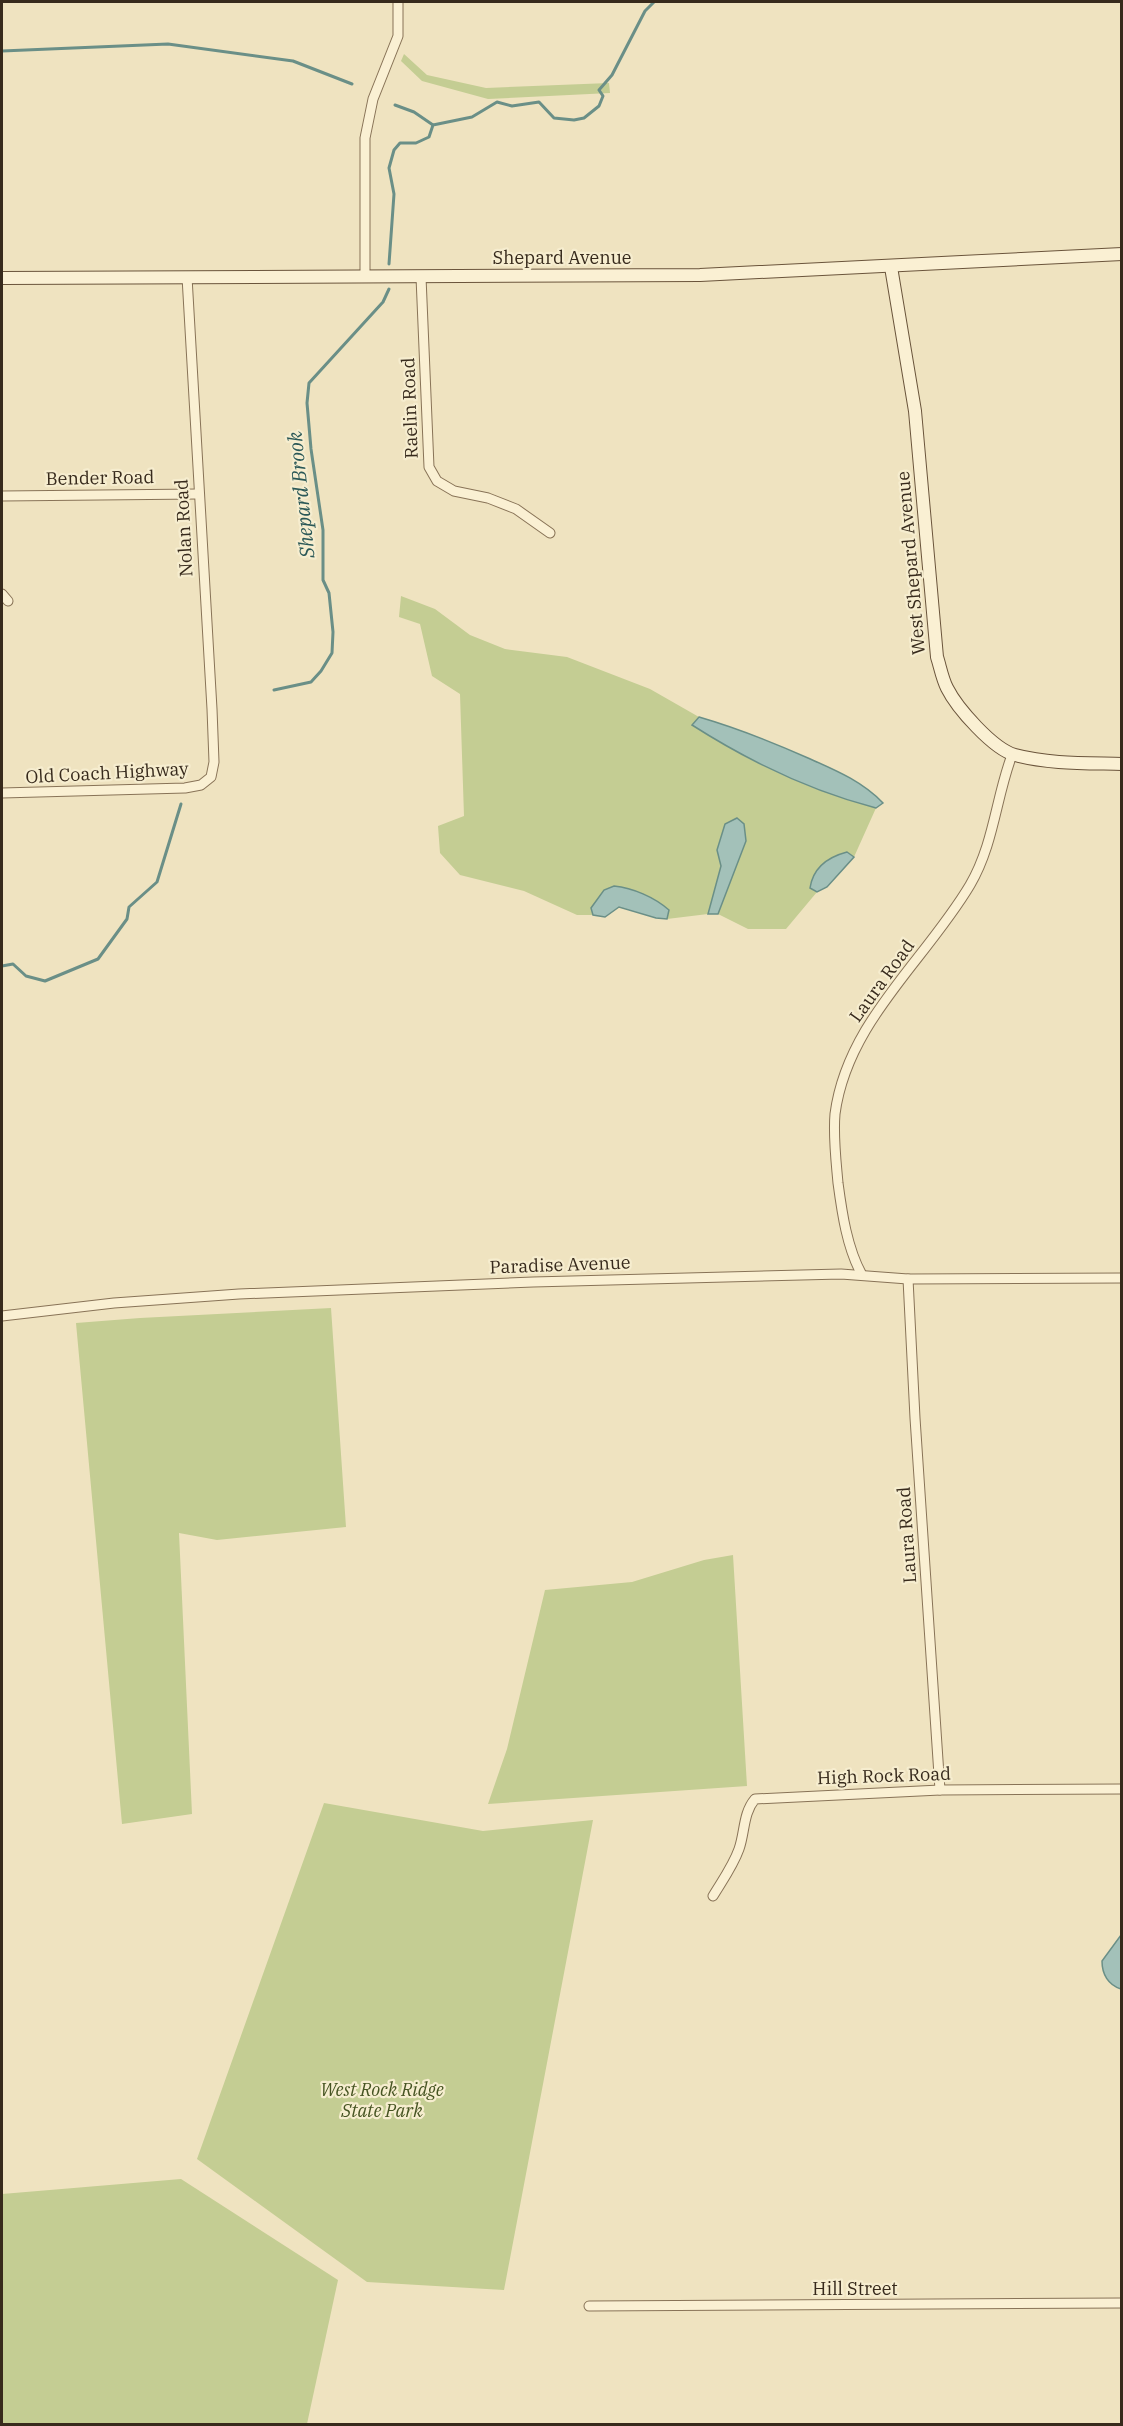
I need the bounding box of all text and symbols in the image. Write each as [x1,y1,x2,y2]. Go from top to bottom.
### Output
street label: Shepard Avenue [493,246,631,269]
street label: Raelin Road [396,357,423,459]
water label: Shepard Brook [280,430,321,561]
street label: Bender Road [45,465,155,490]
street label: West Shepard Avenue [891,470,930,656]
street label: Nolan Road [169,478,198,578]
street label: Old Coach Highway [25,757,190,788]
street label: Laura Road [844,935,919,1026]
street label: Paradise Avenue [489,1251,631,1278]
street label: Laura Road [892,1486,921,1584]
street label: High Rock Road [817,1762,951,1789]
park label: West Rock Ridge State Park [320,2078,444,2122]
street label: Hill Street [812,2277,898,2300]

